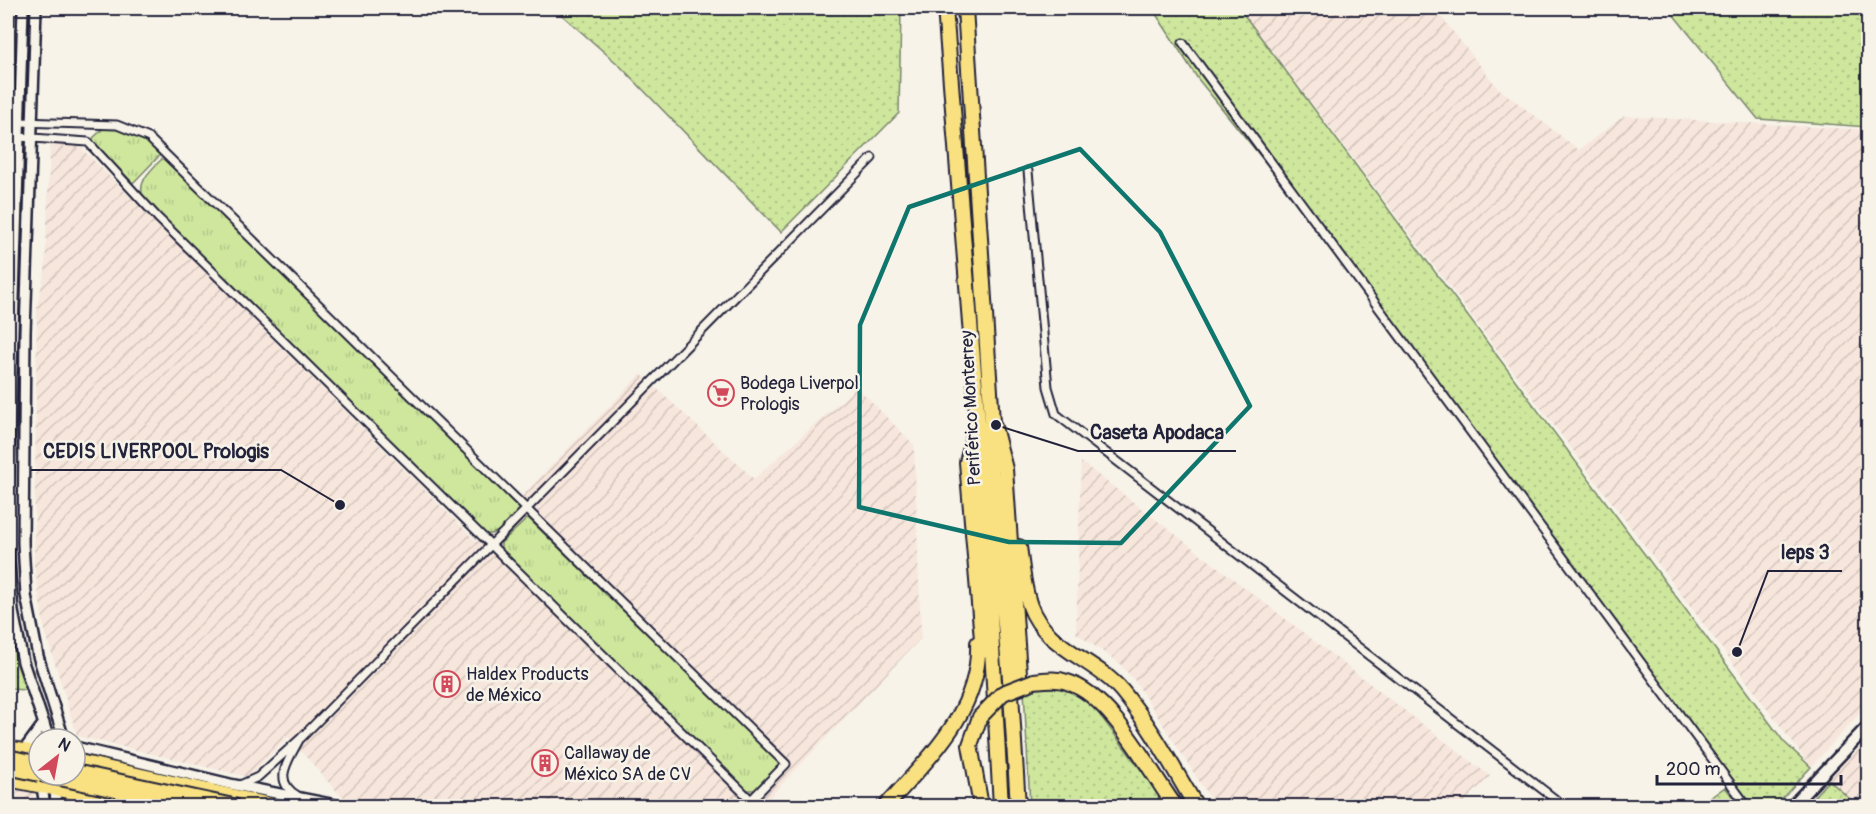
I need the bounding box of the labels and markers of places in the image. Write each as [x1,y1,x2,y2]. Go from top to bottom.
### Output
place label: Bodega Liverpol Prologis [740,372,859,416]
supermarket icon: Bodega Liverpol Prologis [706,378,736,408]
callout: Caseta Apodaca [1078,413,1236,451]
callout: CEDIS LIVERPOOL Prologis [31,432,281,470]
callout: Ieps 3 [1768,533,1842,571]
place label: Haldex Products de México [466,663,588,707]
building icon: Haldex Products de México [432,669,462,699]
place label: Callaway de México SA de CV [564,742,691,786]
building icon: Callaway de México SA de CV [530,748,560,778]

